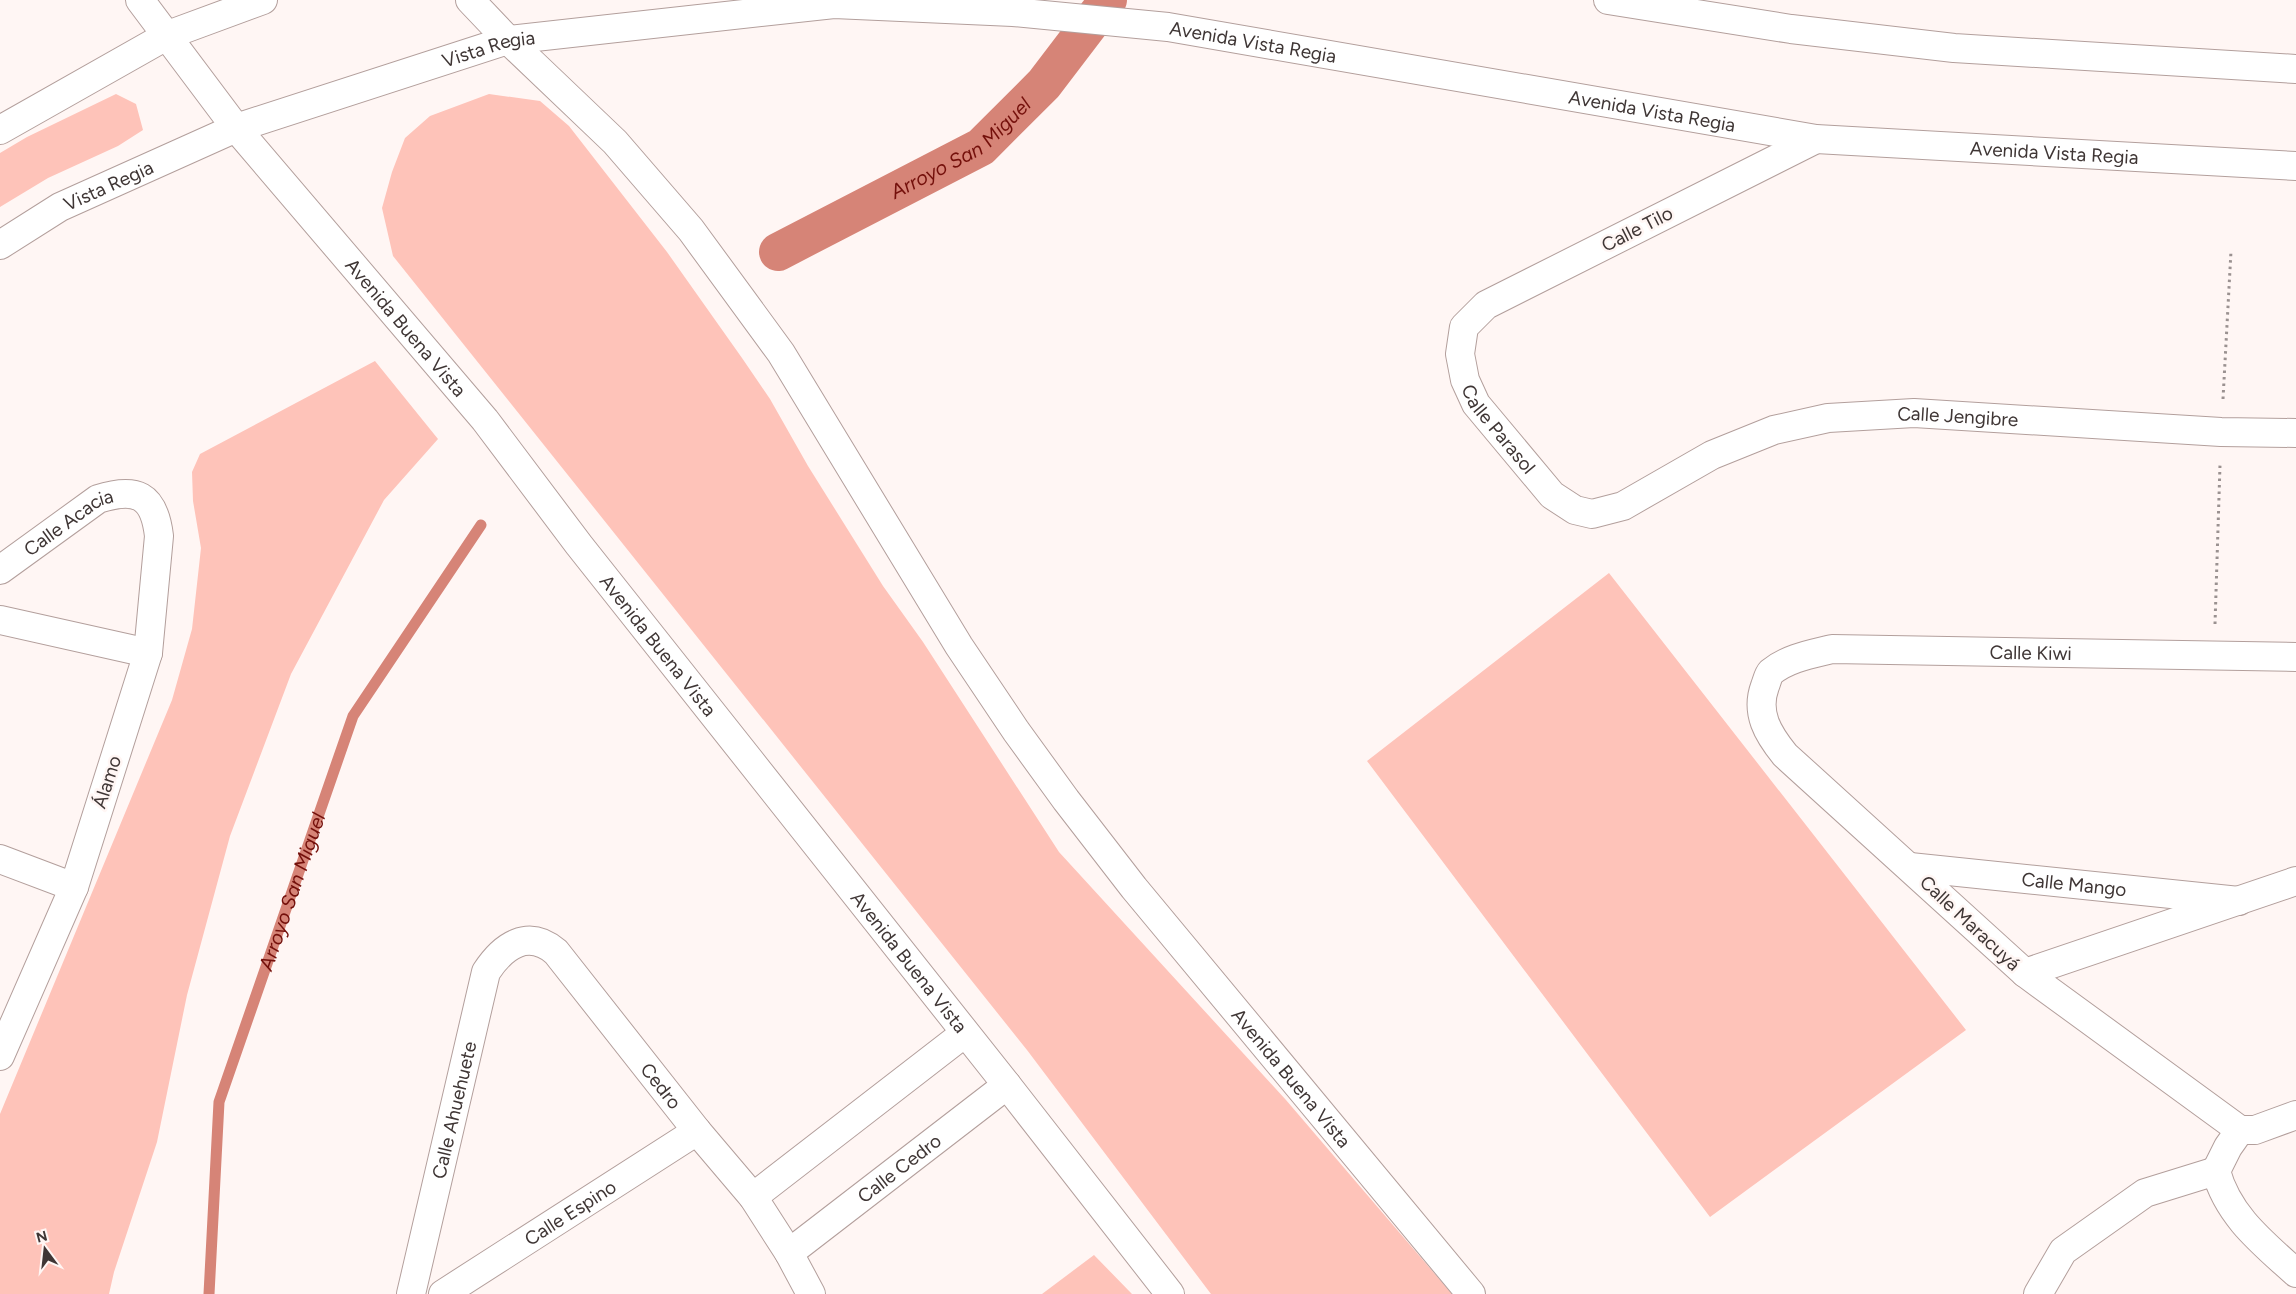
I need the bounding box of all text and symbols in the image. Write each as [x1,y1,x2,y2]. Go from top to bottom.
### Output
street label: Avenida Vista Regia [1168,16,1338,67]
street label: Vista Regia [439,26,536,72]
street label: Avenida Vista Regia [1567,85,1737,136]
water label: Arroyo San Miguel [885,92,1036,204]
street label: Avenida Vista Regia [1969,136,2139,169]
street label: Vista Regia [60,155,157,215]
street label: Calle Tilo [1598,201,1676,257]
street label: Avenida Buena Vista [341,254,471,401]
street label: Calle Parasol [1457,381,1541,478]
street label: Calle Jengibre [1897,401,2019,431]
street label: Calle Acacia [19,484,115,561]
street label: Avenida Buena Vista [595,570,722,721]
street label: Calle Kiwi [1989,640,2072,665]
street label: Álamo [88,753,126,811]
water label: Arroyo San Miguel [253,809,331,975]
street label: Calle Mango [2021,867,2128,901]
street label: Calle Maracuyá [1915,871,2025,975]
street label: Avenida Buena Vista [846,886,972,1037]
street label: Avenida Buena Vista [1227,1003,1356,1152]
street label: Calle Ahuehuete [427,1039,481,1181]
street label: Cedro [636,1058,687,1114]
street label: Calle Cedro [853,1129,946,1208]
street label: Calle Espino [520,1175,620,1250]
north arrow [20,1224,70,1274]
text: N [34,1227,49,1247]

